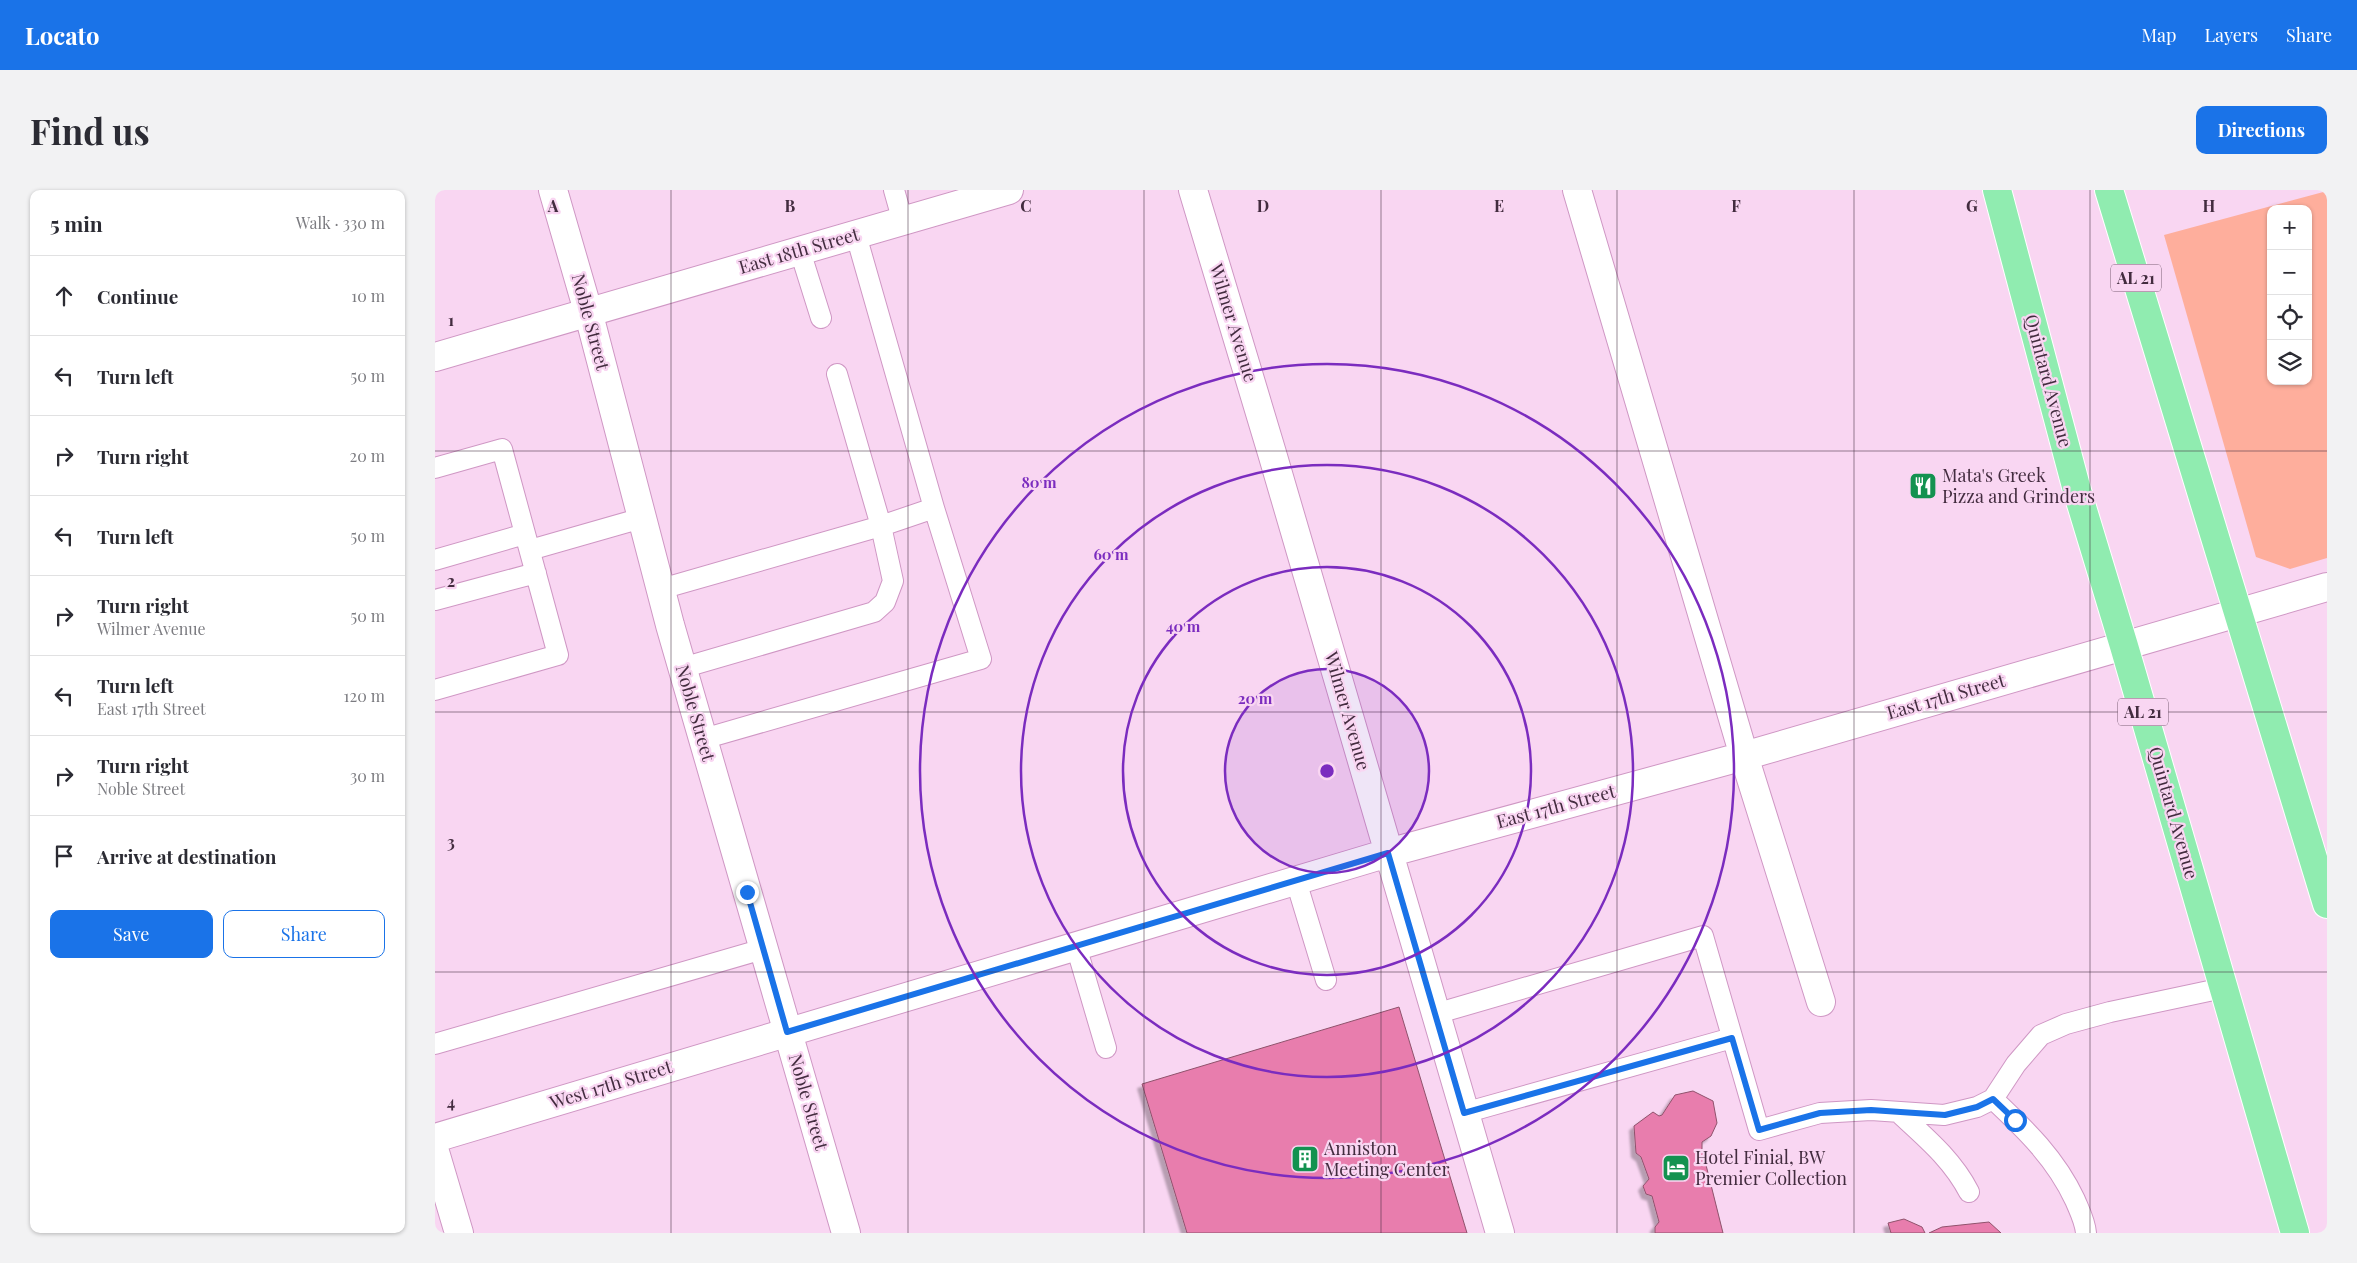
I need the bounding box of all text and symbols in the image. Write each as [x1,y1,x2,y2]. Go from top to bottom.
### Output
text: Locato [25,19,99,51]
text: Map [2141,23,2176,47]
text: Layers [2204,23,2258,47]
text: Share [2286,23,2332,47]
button: Directions [2196,106,2327,154]
text: Find us [30,107,150,154]
text: A [547,195,559,216]
text: B [785,195,796,216]
text: C [1020,195,1032,216]
text: D [1257,195,1269,216]
text: E [1494,195,1504,216]
text: F [1731,195,1741,216]
text: G [1966,195,1978,216]
text: H [2203,195,2216,216]
map controls [2267,205,2312,385]
button: + [2267,205,2312,250]
text: 5 min [50,209,103,237]
text: Walk · 330 m [296,212,385,233]
street label: East 18th Street [736,221,862,279]
button: − [2267,250,2312,295]
street label: Wilmer Avenue [1204,260,1263,385]
road number: AL 21 [2111,265,2161,292]
street label: Noble Street [567,271,616,373]
icon: ahead [50,282,78,310]
text: Continue [97,283,178,309]
text: 10 m [351,285,385,306]
button: locate [2267,295,2312,340]
text: 1 [448,309,454,330]
street label: Quintard Avenue [2020,312,2078,450]
button: layers [2267,340,2312,385]
icon: left [50,362,78,390]
text: Turn left [97,363,174,389]
text: 50 m [351,365,385,386]
icon: right [50,442,78,470]
text: Turn right [97,443,189,469]
text: 20 m [350,445,385,466]
place label: Mata's Greek Pizza and Grinders [1942,463,2095,508]
restaurant icon: Mata's Greek Pizza and Grinders [1908,471,1938,501]
text: 80 m [1021,472,1057,492]
icon: left [50,522,78,550]
text: Turn left [97,523,174,549]
text: 50 m [351,525,385,546]
text: 60 m [1093,544,1129,564]
text: 2 [447,570,455,591]
text: Turn right [97,592,189,618]
icon: right [50,602,78,630]
text: 50 m [351,605,385,626]
text: 40 m [1166,616,1201,636]
text: Wilmer Avenue [97,618,206,639]
street label: Wilmer Avenue [1319,648,1376,773]
street label: Noble Street [671,662,721,764]
street label: East 17th Street [1884,667,2008,724]
text: Turn left [97,672,174,698]
icon: left [50,682,78,710]
text: 120 m [344,685,385,706]
text: 20 m [1238,688,1273,708]
text: East 17th Street [97,698,206,719]
road number: AL 21 [2118,698,2168,726]
street label: Quintard Avenue [2144,744,2204,882]
text: Turn right [97,752,189,778]
icon: right [50,762,78,790]
centre of rings [1318,762,1336,780]
text: 30 m [350,765,385,786]
text: Noble Street [97,778,185,799]
street label: East 17th Street [1494,778,1618,833]
text: 3 [447,831,455,852]
icon: arrive [50,842,78,870]
text: Arrive at destination [97,843,277,869]
route end [736,881,759,904]
button: Save [50,910,213,958]
button: Share [223,910,385,958]
street label: Noble Street [784,1051,834,1153]
street label: West 17th Street [546,1054,675,1114]
text: 4 [447,1091,455,1112]
route start [2004,1109,2027,1132]
place label: Anniston Meeting Center [1323,1136,1450,1181]
building icon: Anniston Meeting Center [1290,1144,1320,1174]
place label: Hotel Finial, BW Premier Collection [1695,1145,1847,1190]
hotel icon: Hotel Finial, BW Premier Collection [1661,1153,1691,1183]

